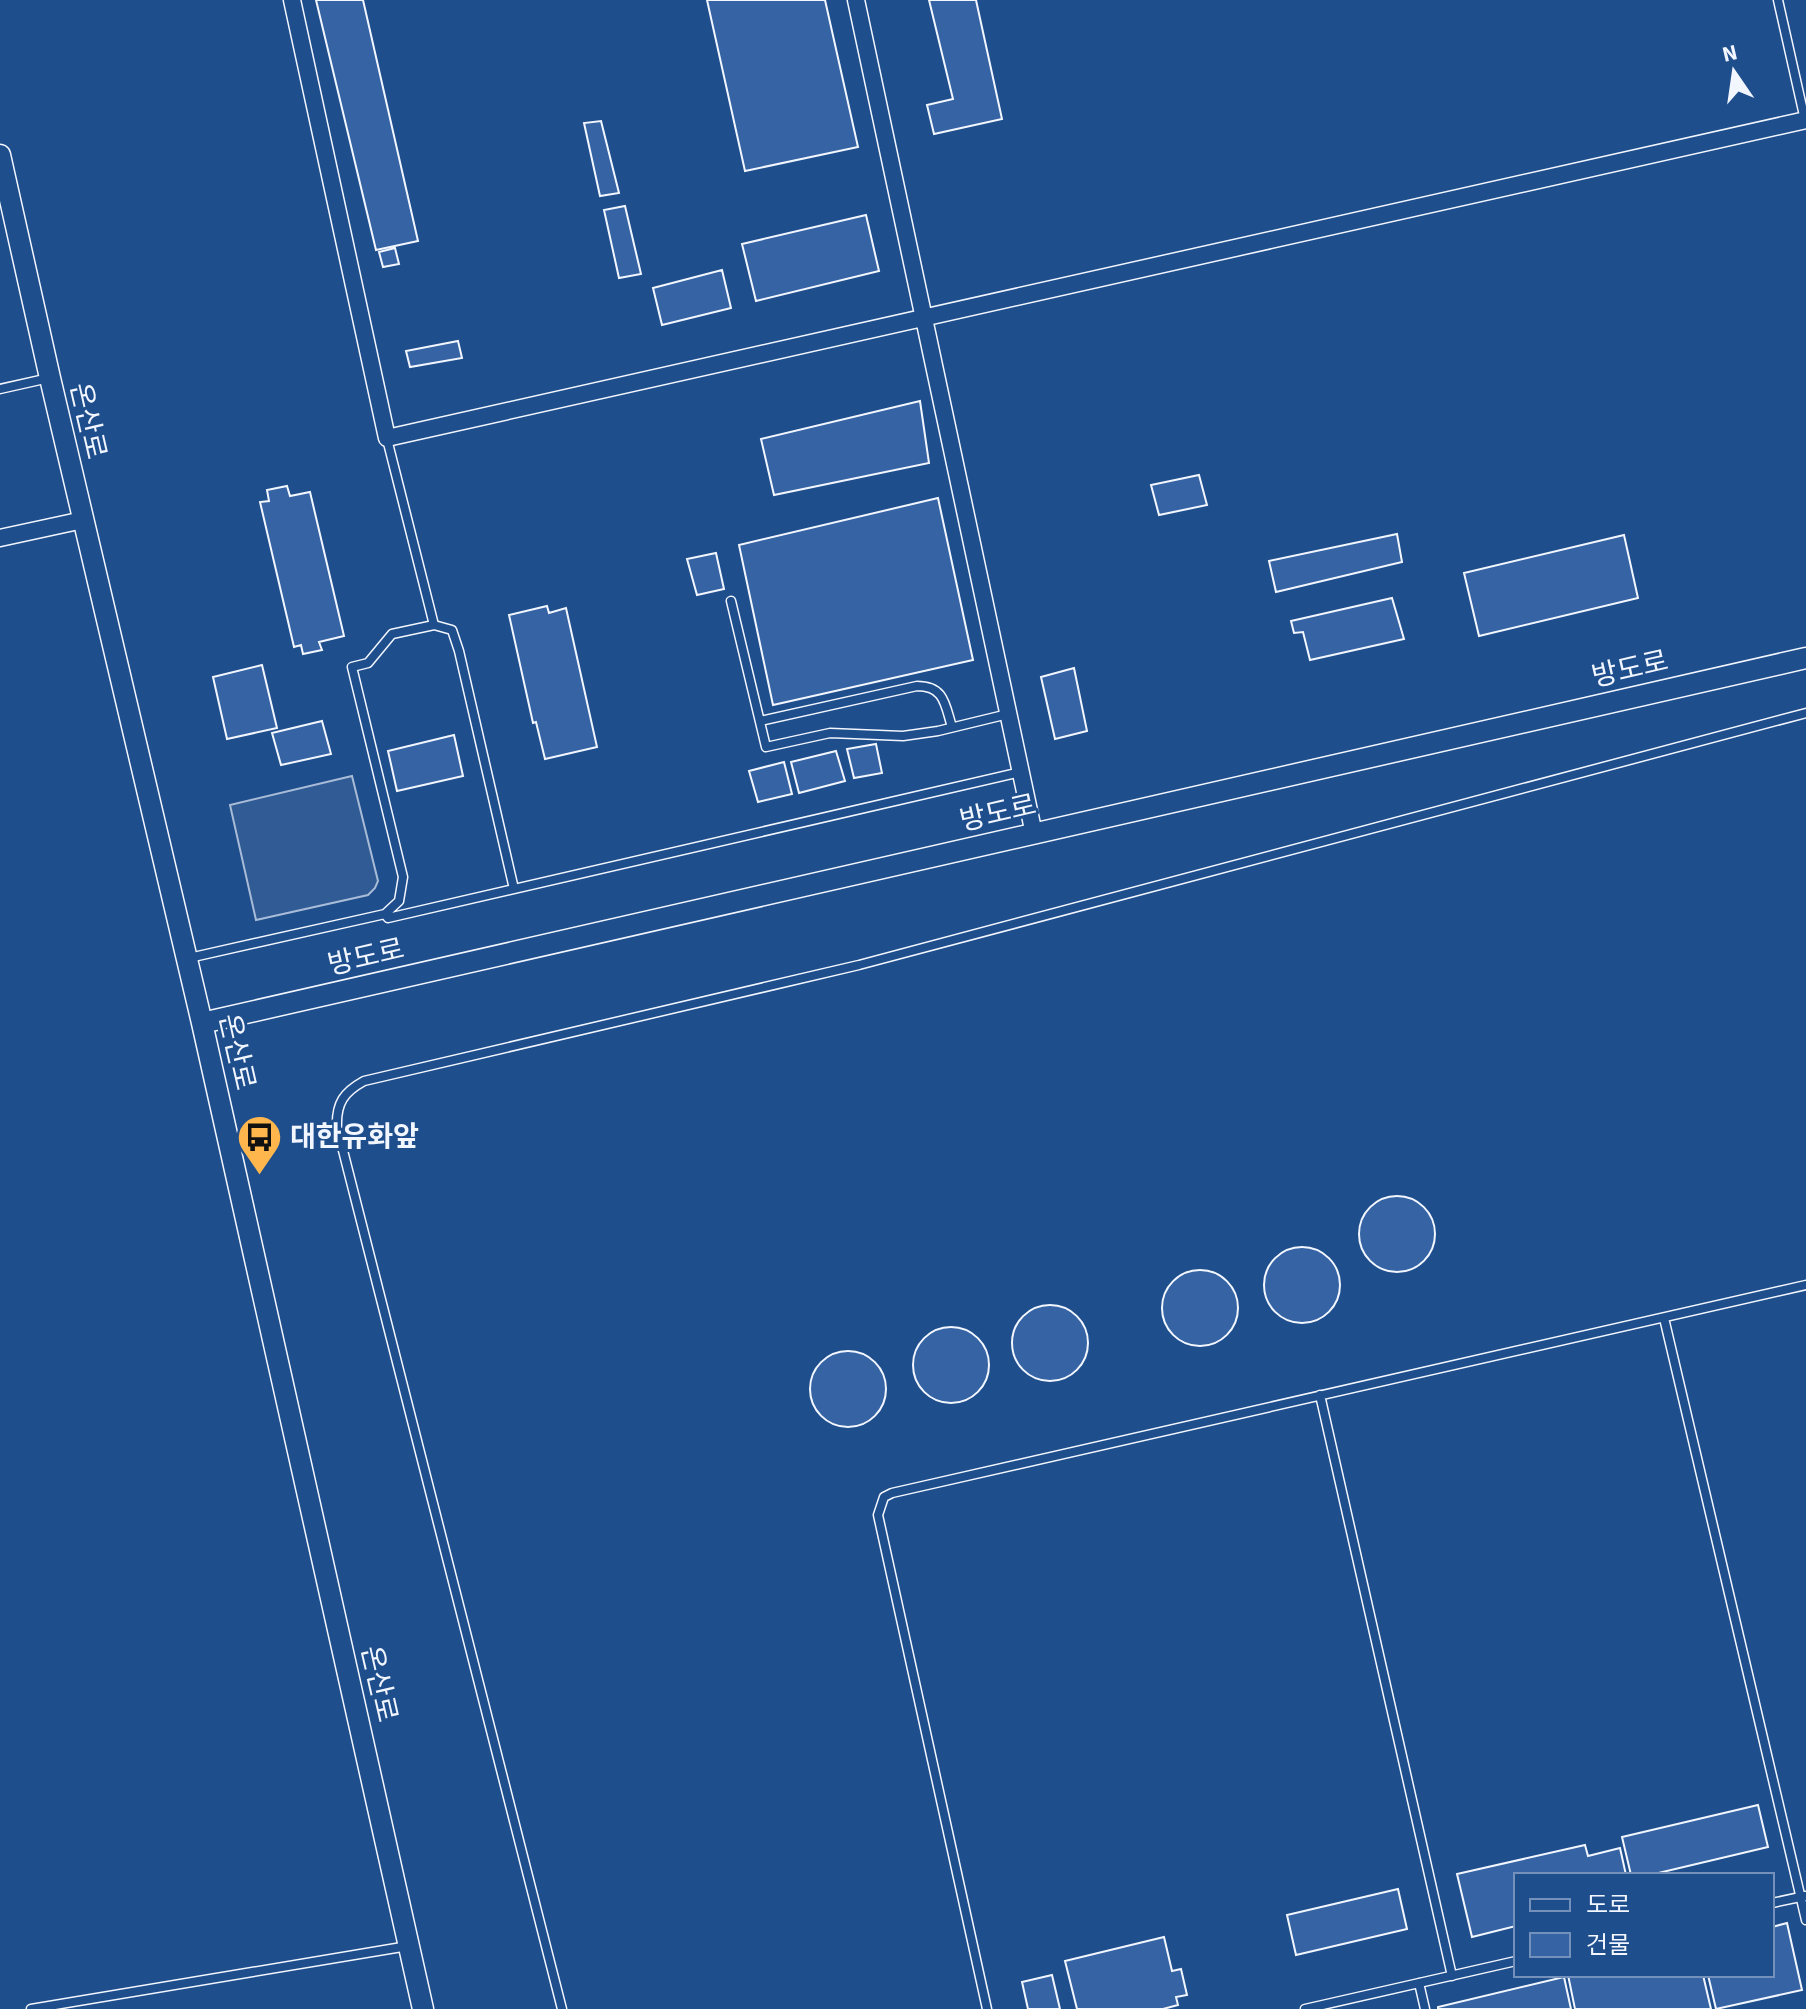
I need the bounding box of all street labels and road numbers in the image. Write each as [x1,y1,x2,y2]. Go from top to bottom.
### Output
street label: 온산로 [60,379,116,463]
street label: 방도로 [1588,641,1672,697]
street label: 방도로 [956,785,1040,841]
street label: 방도로 [324,929,408,985]
street label: 온산로 [209,1010,265,1094]
street label: 온산로 [351,1642,407,1726]

